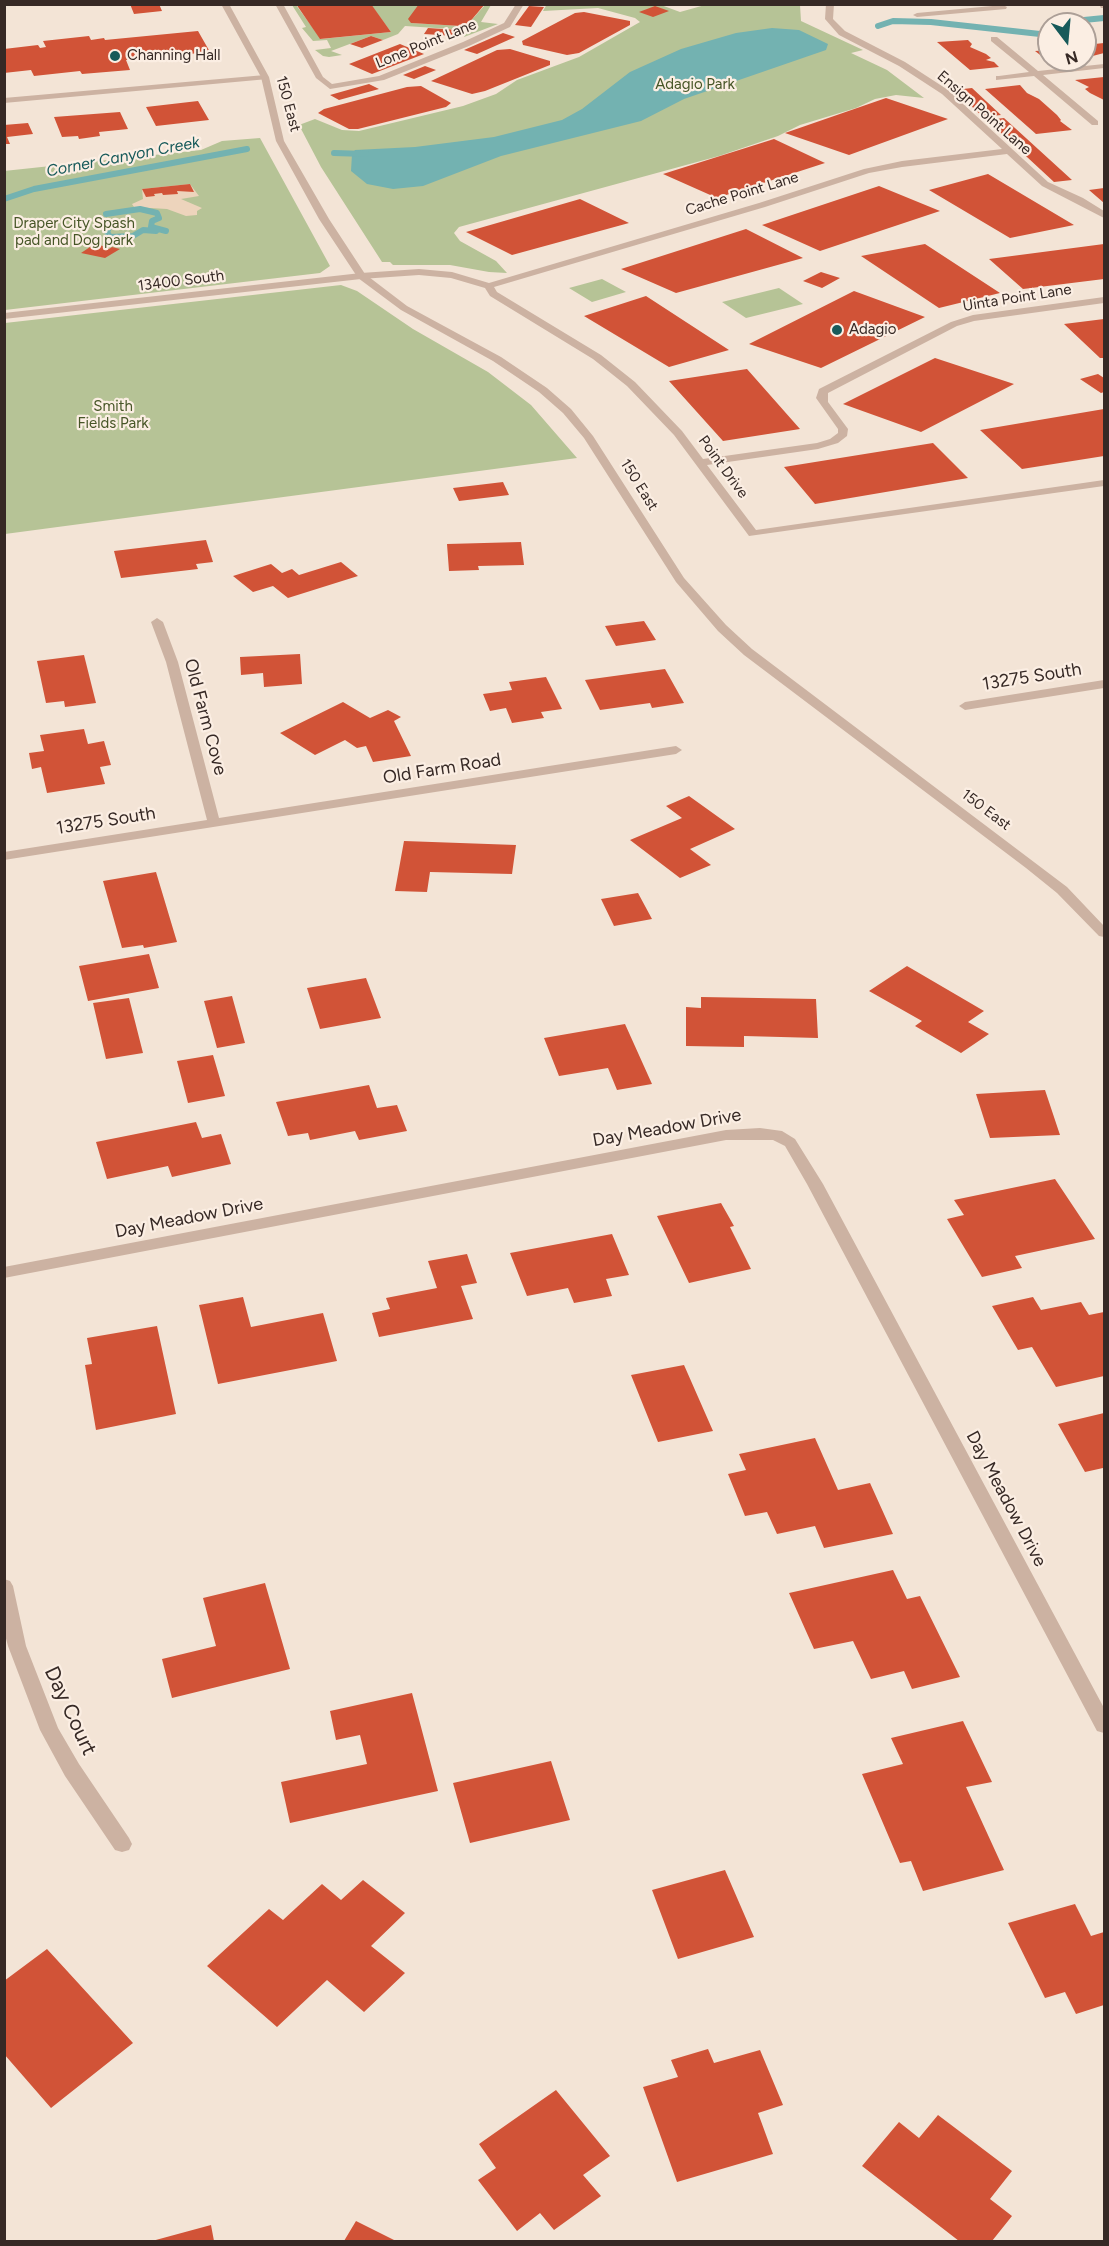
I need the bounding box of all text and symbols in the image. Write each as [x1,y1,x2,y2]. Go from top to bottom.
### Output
north arrow [1037,12,1097,72]
street label: Lone Point Lane [373,16,479,72]
place label: Channing Hall [127,47,220,65]
text: N [1063,47,1080,69]
marker: Channing Hall [108,49,122,63]
street label: Ensign Point Lane [933,67,1035,159]
street label: 150 East [272,74,304,134]
park label: Adagio Park [655,76,735,94]
water label: Corner Canyon Creek [45,133,201,181]
street label: Cache Point Lane [683,168,801,220]
park label: Draper City Spash pad and Dog park [13,215,135,250]
street label: 13400 South [137,267,225,295]
street label: Uinta Point Lane [961,281,1073,315]
place label: Adagio [849,321,896,339]
marker: Adagio [830,323,844,337]
park label: Smith Fields Park [77,398,149,433]
street label: Point Drive [694,432,752,502]
street label: 150 East [616,456,662,514]
street label: Old Farm Cove [179,656,231,778]
street label: 13275 South [981,659,1083,695]
street label: Old Farm Road [382,749,502,789]
street label: 150 East [958,786,1014,834]
street label: 13275 South [55,803,157,839]
street label: Day Meadow Drive [591,1104,743,1152]
street label: Day Meadow Drive [113,1193,265,1243]
street label: Day Meadow Drive [961,1427,1051,1571]
street label: Day Court [38,1662,102,1760]

